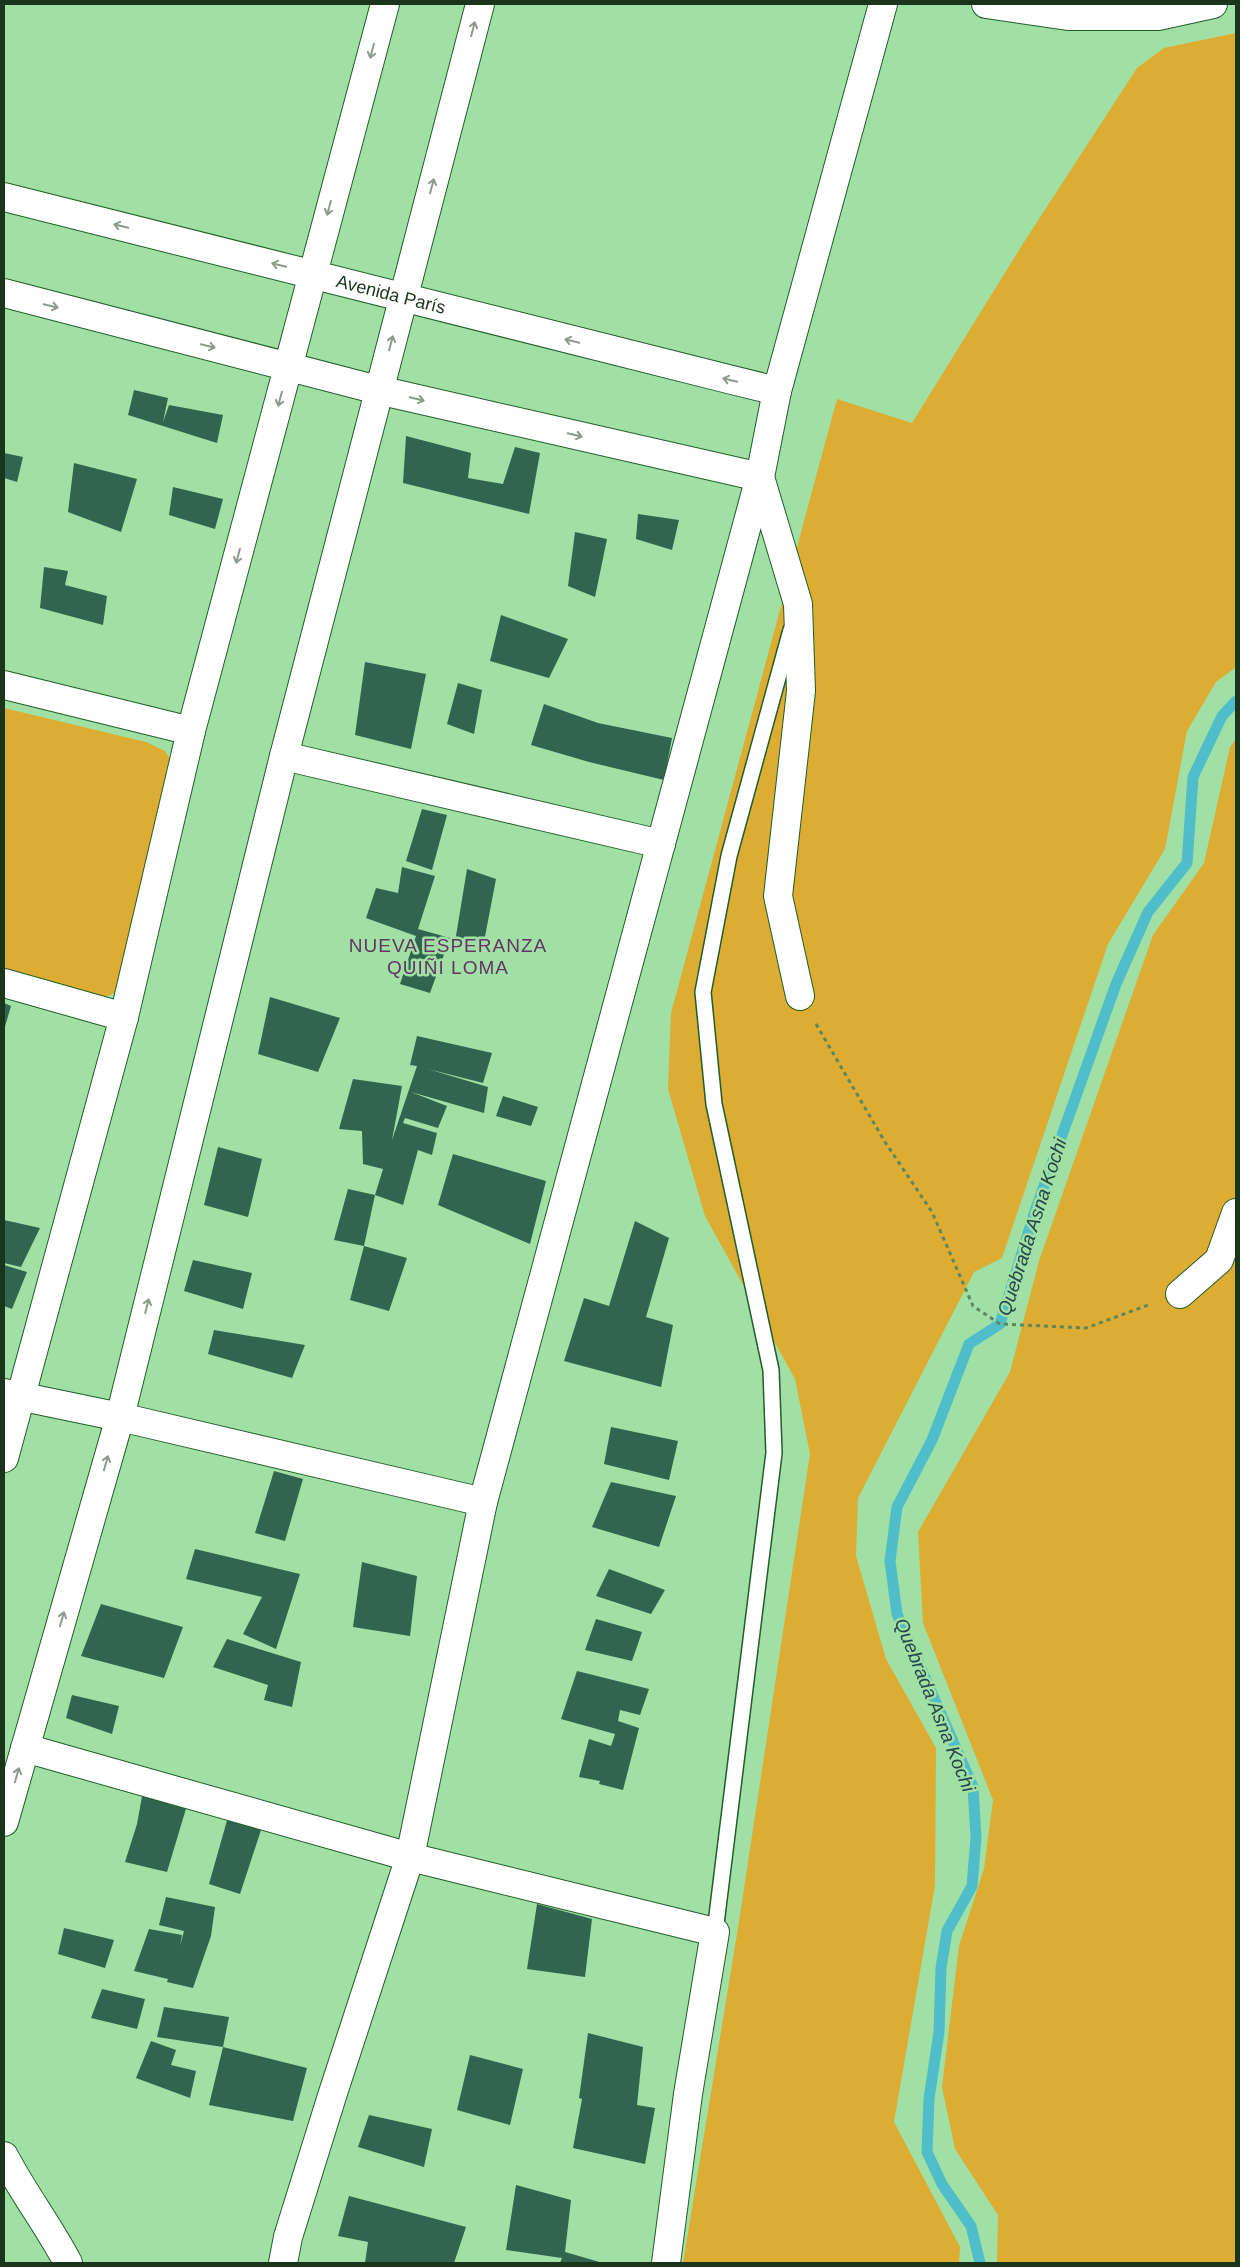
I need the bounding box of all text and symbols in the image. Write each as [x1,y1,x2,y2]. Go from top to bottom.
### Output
one-way arrow [469,21,479,37]
one-way arrow [367,42,376,58]
one-way arrow [428,178,437,194]
one-way arrow [324,199,333,215]
one-way arrow [114,221,130,230]
one-way arrow [271,260,287,269]
street label: Avenida París [334,271,448,318]
one-way arrow [43,301,59,311]
one-way arrow [386,336,396,352]
one-way arrow [564,336,580,345]
one-way arrow [200,341,216,351]
one-way arrow [722,375,738,384]
one-way arrow [275,390,285,406]
one-way arrow [408,395,424,404]
one-way arrow [567,431,583,440]
one-way arrow [233,547,242,563]
district label: NUEVA ESPERANZA QUIÑI LOMA [349,935,547,978]
water label: Quebrada Asna Kochi [993,1135,1071,1318]
one-way arrow [143,1298,152,1314]
one-way arrow [102,1455,112,1471]
one-way arrow [57,1612,67,1628]
water label: Quebrada Asna Kochi [891,1615,980,1796]
one-way arrow [13,1768,22,1784]

